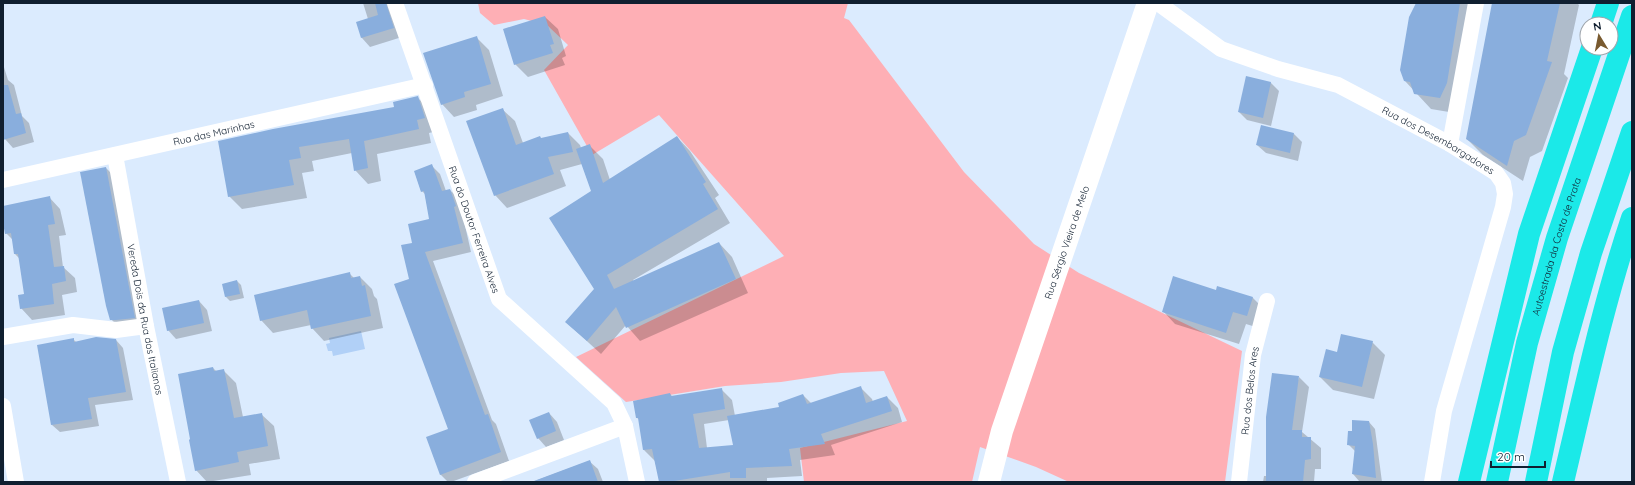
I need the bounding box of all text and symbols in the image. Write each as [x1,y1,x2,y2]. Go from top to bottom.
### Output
north arrow [1579,16,1619,56]
text: N [1592,19,1602,34]
street label: Rua dos Desembargadores [1380,103,1497,177]
street label: Rua das Marinhas [172,117,256,148]
street label: Rua do Doutor Ferreira Alves [446,164,503,295]
street label: Autoestrada da Costa de Prata [1529,176,1583,317]
street label: Rua Sérgio Vieira de Melo [1041,184,1092,301]
street label: Vereda Dois da Rua dos Italianos [125,243,167,396]
street label: Rua dos Belos Ares [1238,345,1262,435]
scale bar [1491,443,1545,469]
text: 20 m [1497,449,1525,464]

